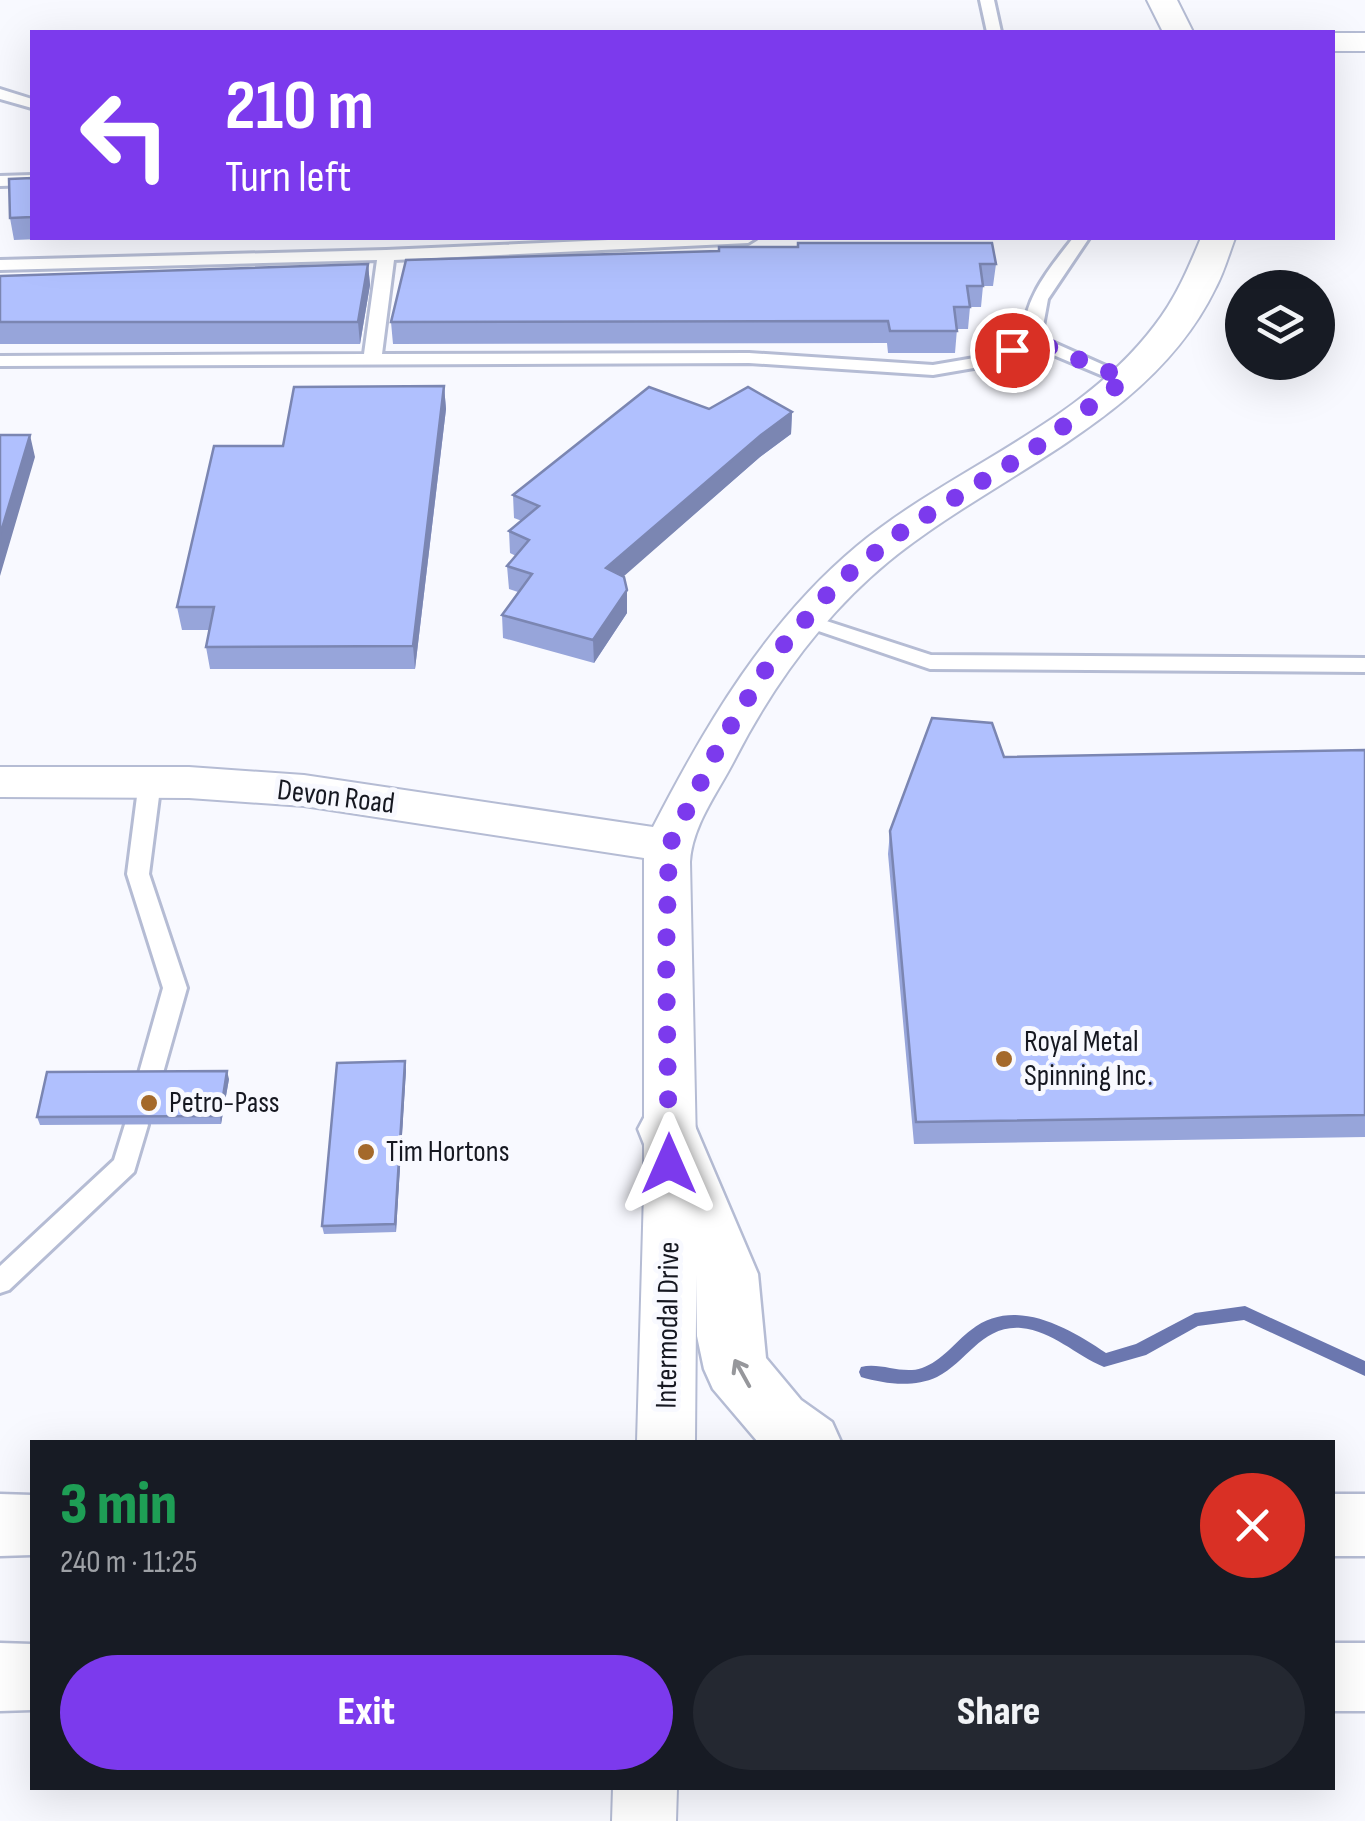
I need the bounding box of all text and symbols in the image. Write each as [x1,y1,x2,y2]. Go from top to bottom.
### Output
text: 210 m [225,65,374,149]
icon: left [60,70,190,200]
text: Turn left [225,150,351,205]
map controls [1225,270,1335,380]
button: layers [1225,270,1335,380]
pin [970,308,1055,393]
icon: arrive [985,323,1040,378]
street label: Devon Road [275,772,397,822]
place label: Royal Metal Spinning Inc. [1024,1024,1153,1094]
marker: Royal Metal Spinning Inc. [993,1048,1015,1070]
place label: Petro-Pass [169,1085,279,1121]
marker: Petro-Pass [138,1092,160,1114]
position arrow [617,1112,721,1216]
place label: Tim Hortons [386,1134,509,1170]
marker: Tim Hortons [355,1141,377,1163]
street label: Intermodal Drive [649,1241,687,1409]
one-way arrow [732,1359,751,1388]
text: 3 min [60,1469,177,1541]
button: close [1200,1473,1305,1578]
text: 240 m · 11:25 [60,1543,197,1582]
button: Exit [60,1655,673,1770]
button: Share [693,1655,1305,1770]

